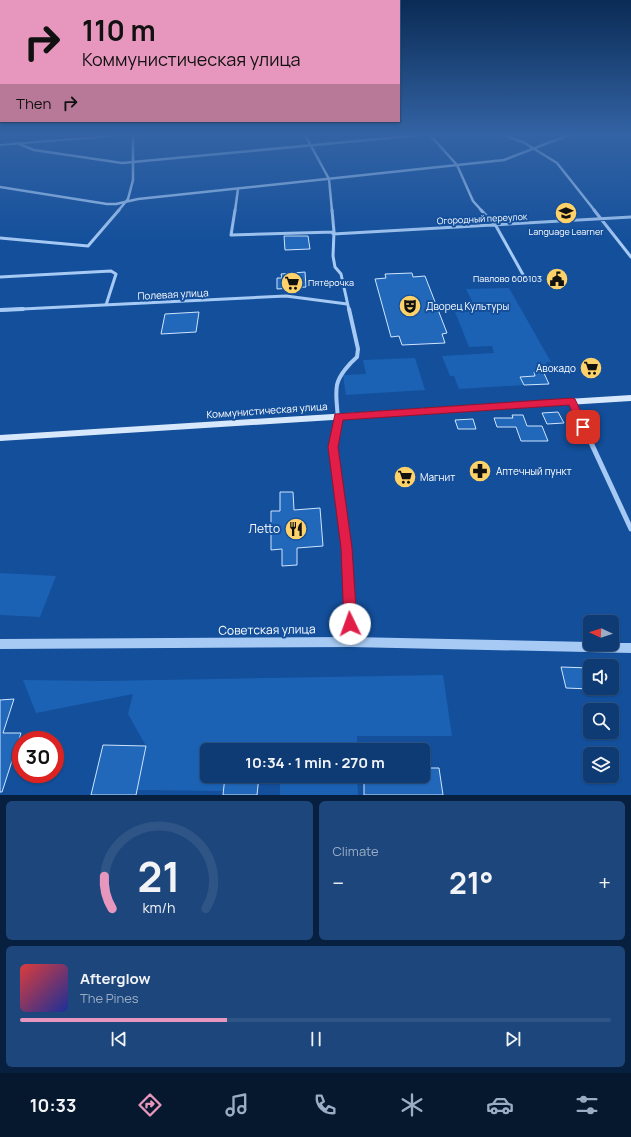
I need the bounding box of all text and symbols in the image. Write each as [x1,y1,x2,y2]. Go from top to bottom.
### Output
text: 110 m [82,11,156,49]
icon: right [16,16,68,68]
text: Коммунистическая улица [82,47,301,71]
icon: right [59,92,81,114]
text: Then [16,93,51,114]
school or university icon: Language Learner [553,200,579,226]
street label: Огородный переулок [436,210,528,227]
place label: Language Learner [529,225,604,238]
public building icon: Павлово 606103 [544,266,570,292]
supermarket icon: Пятёрочка [279,270,305,296]
place label: Павлово 606103 [473,272,542,285]
place label: Пятёрочка [308,276,354,289]
street label: Полевая улица [137,285,209,303]
theatre icon: Дворец Культуры [397,293,423,319]
place label: Дворец Культуры [426,299,509,313]
supermarket icon: Авокадо [578,355,604,381]
place label: Авокадо [536,361,576,375]
street label: Коммунистическая улица [206,399,328,421]
pin [566,410,600,444]
icon: arrive [572,416,594,438]
pharmacy icon: Аптечный пункт [467,458,493,484]
supermarket icon: Магнит [392,464,418,490]
place label: Аптечный пункт [496,464,572,478]
place label: Магнит [420,470,455,484]
restaurant icon: Леtto [283,516,309,542]
place label: Леtto [249,520,280,537]
position arrow [329,603,371,645]
north arrow [583,615,619,651]
map controls [583,615,619,783]
street label: Советская улица [218,620,316,639]
button: sound [583,659,619,695]
button: search [583,703,619,739]
speed limit sign: 30 [12,731,64,783]
button: layers [583,747,619,783]
text: 10:34 · 1 min · 270 m [245,752,385,773]
text: Climate [333,842,379,860]
text: 21 [138,847,181,903]
text: 21° [449,862,494,903]
text: − [333,868,344,898]
text: + [598,868,611,898]
text: km/h [143,897,176,916]
text: Afterglow [80,968,151,989]
text: The Pines [80,989,139,1007]
icon: previous [108,1028,130,1050]
icon: pause [305,1028,327,1050]
icon: next [502,1028,524,1050]
icon: directions [136,1091,164,1119]
icon: music [223,1091,251,1119]
icon: phone [311,1091,339,1119]
icon: climate [398,1091,426,1119]
icon: car [486,1091,514,1119]
icon: filters [573,1091,601,1119]
text: 10:33 [30,1093,77,1117]

